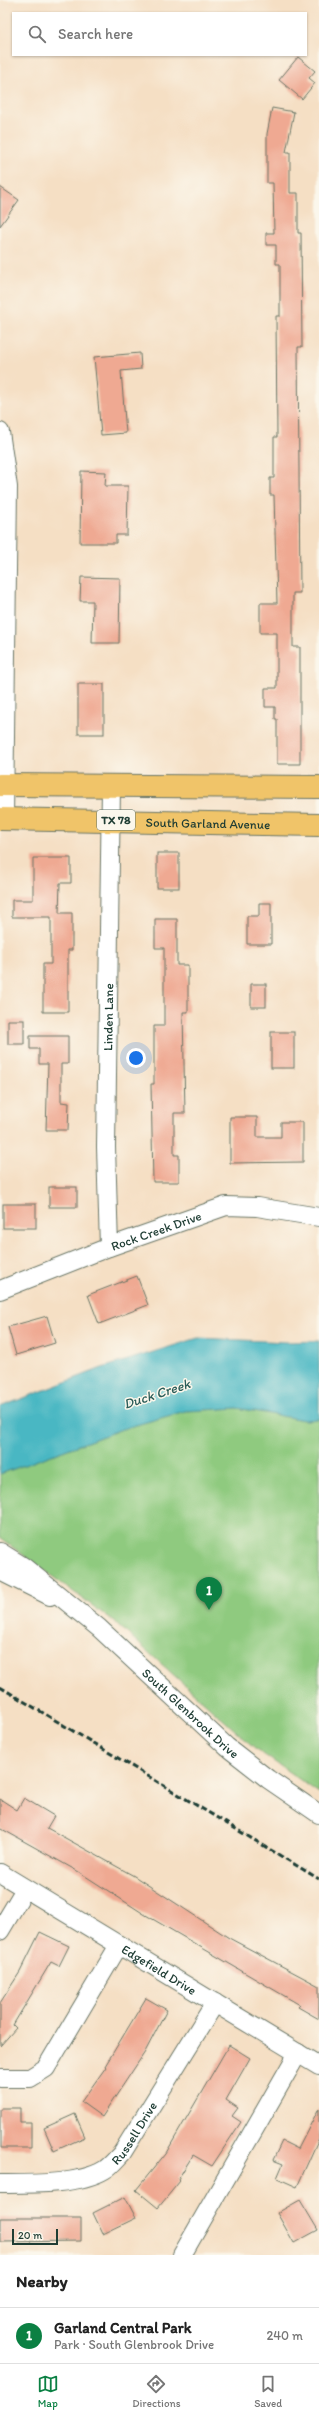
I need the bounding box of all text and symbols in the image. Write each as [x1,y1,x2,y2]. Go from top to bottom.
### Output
search box [12,12,307,56]
icon: search [26,23,48,45]
text: Search here [58,25,133,43]
road number: TX 78 [97,810,135,830]
street label: South Garland Avenue [146,814,270,832]
street label: Linden Lane [100,983,116,1051]
your location [126,1048,146,1068]
street label: Rock Creek Drive [109,1208,203,1253]
water label: Duck Creek [122,1375,193,1413]
pin: 1 [196,1577,222,1610]
street label: South Glenbrook Drive [139,1665,242,1761]
street label: Edgefield Drive [119,1941,199,1998]
street label: Russell Drive [108,2099,160,2167]
scale bar [12,2227,58,2246]
text: 20 m [18,2229,42,2242]
text: Nearby [16,2271,68,2291]
text: Garland Central Park [54,2319,191,2337]
text: 1 [26,2328,32,2343]
text: 240 m [266,2328,303,2343]
text: Park · South Glenbrook Drive [54,2337,214,2352]
tab: Map [37,2373,59,2410]
tab: Directions [132,2373,181,2410]
tab: Saved [254,2373,282,2410]

